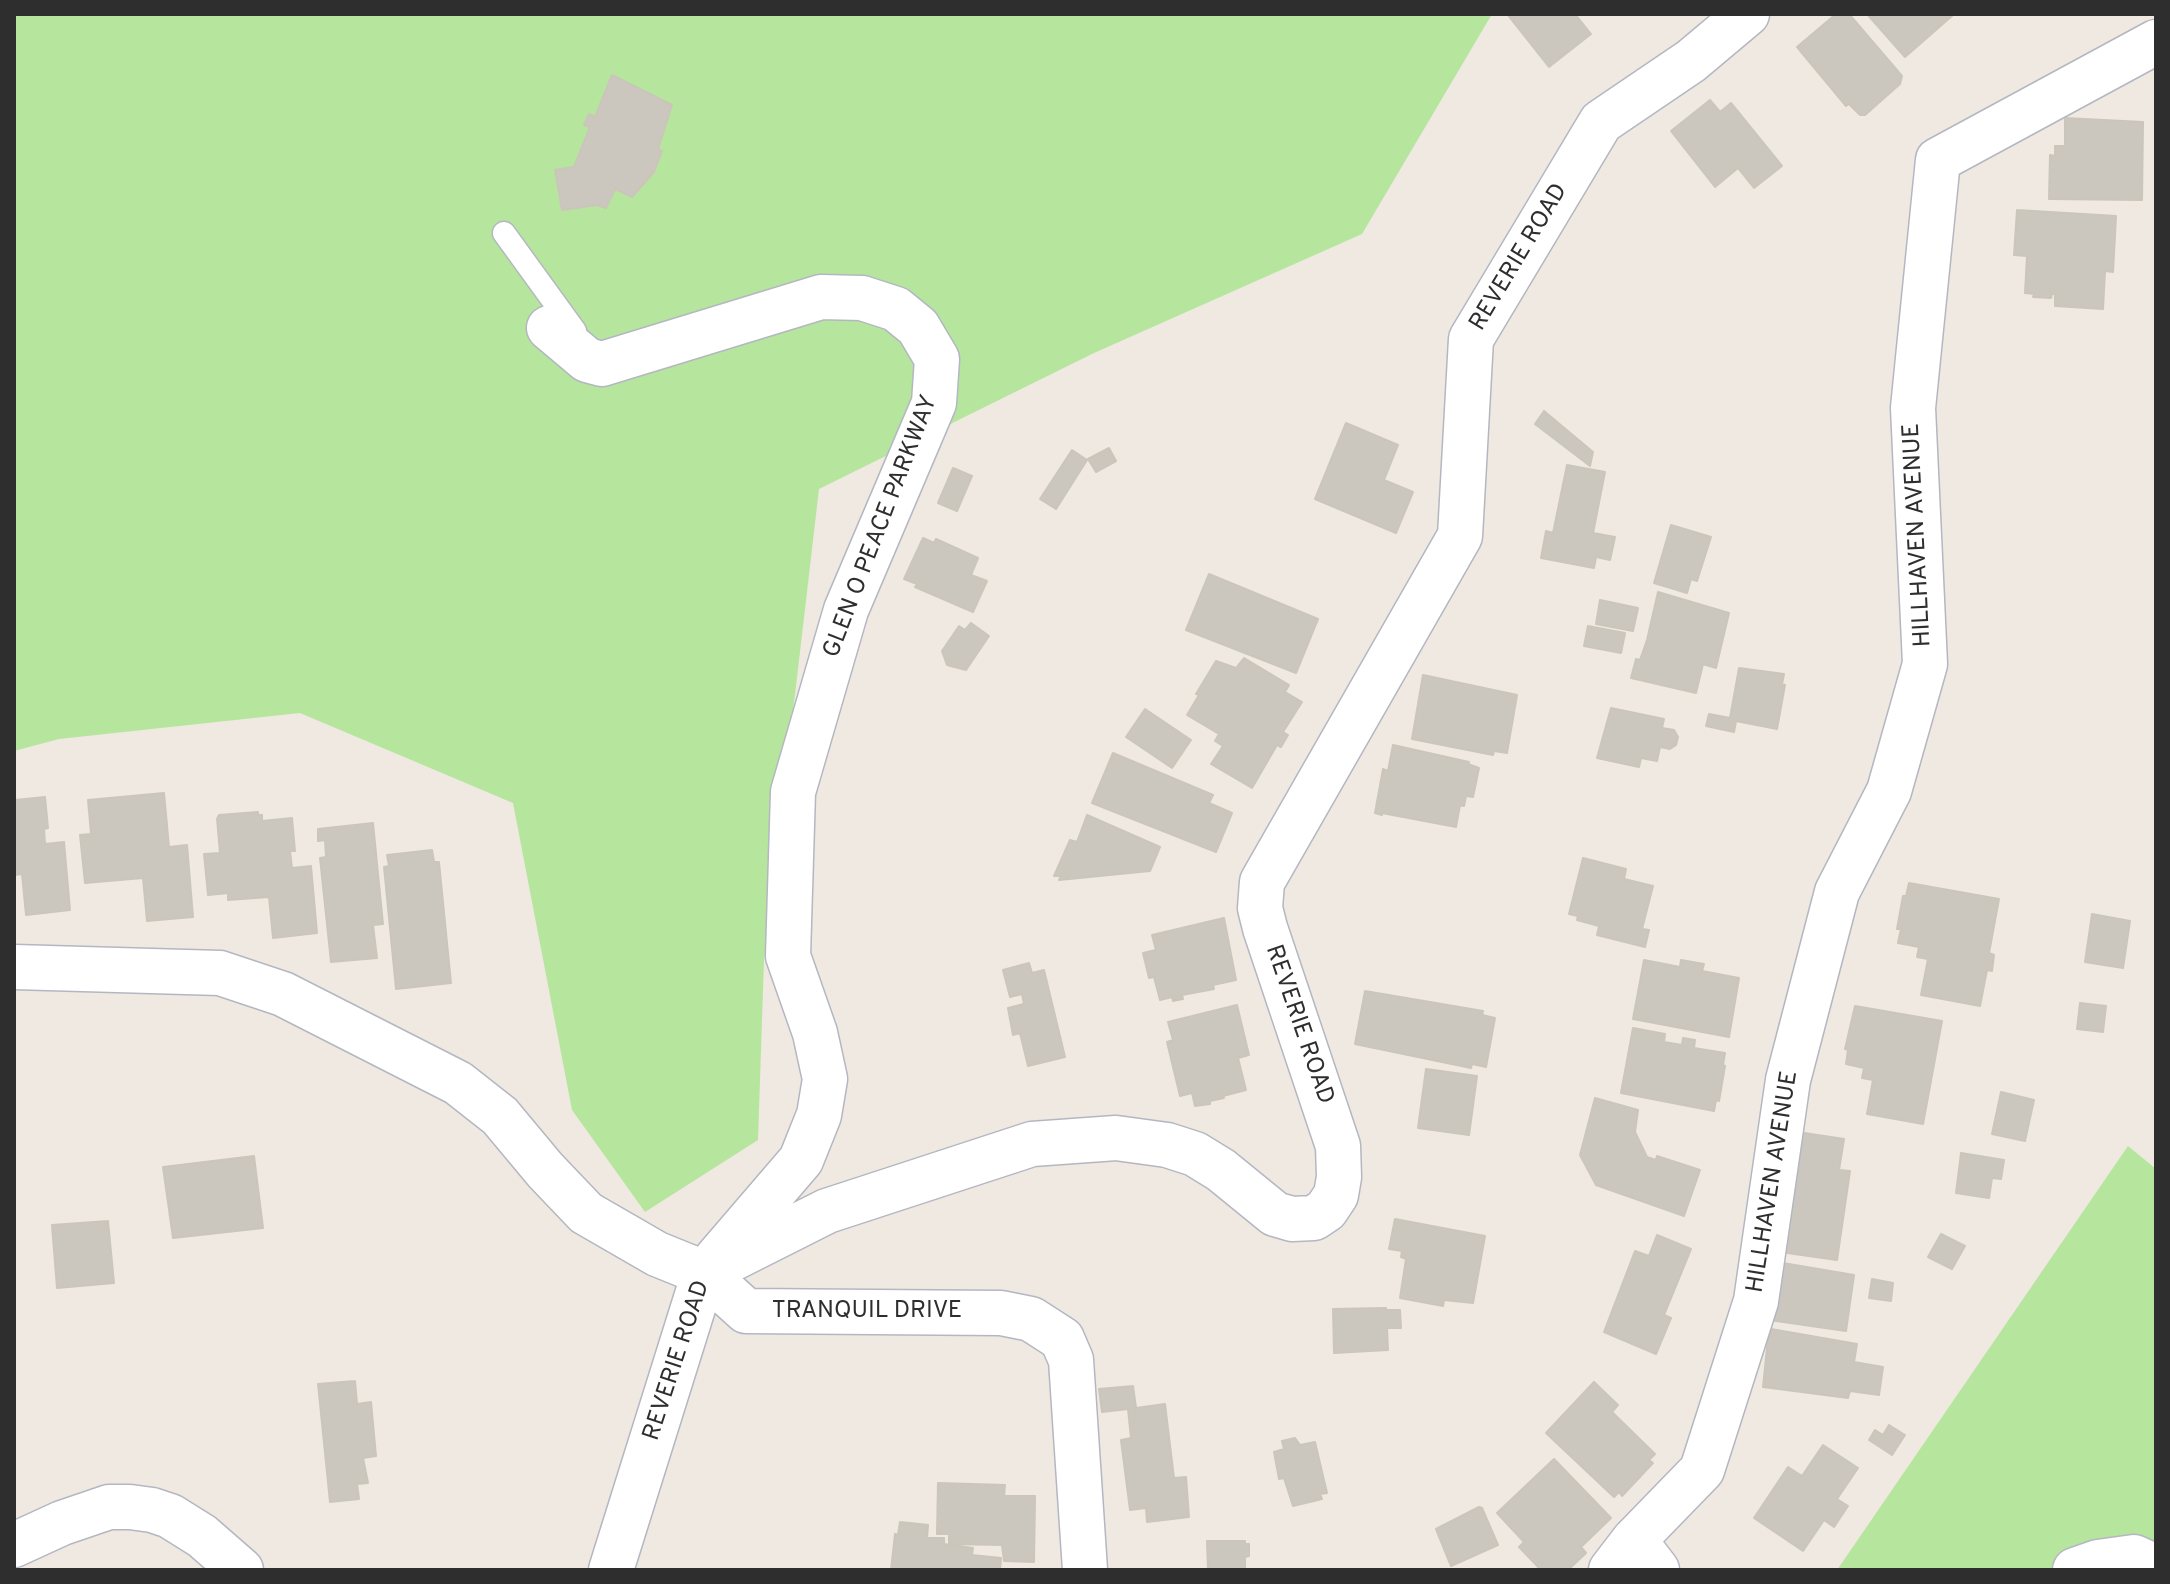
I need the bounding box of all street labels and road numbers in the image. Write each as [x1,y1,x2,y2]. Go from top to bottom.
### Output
street label: REVERIE ROAD [1465,179,1575,337]
street label: GLEN O PEACE PARKWAY [819,392,945,662]
street label: HILLHAVEN AVENUE [1899,422,1939,648]
street label: REVERIE ROAD [1257,942,1339,1108]
street label: HILLHAVEN AVENUE [1742,1069,1806,1295]
street label: REVERIE ROAD [639,1277,717,1445]
street label: TRANQUIL DRIVE [772,1298,962,1326]

